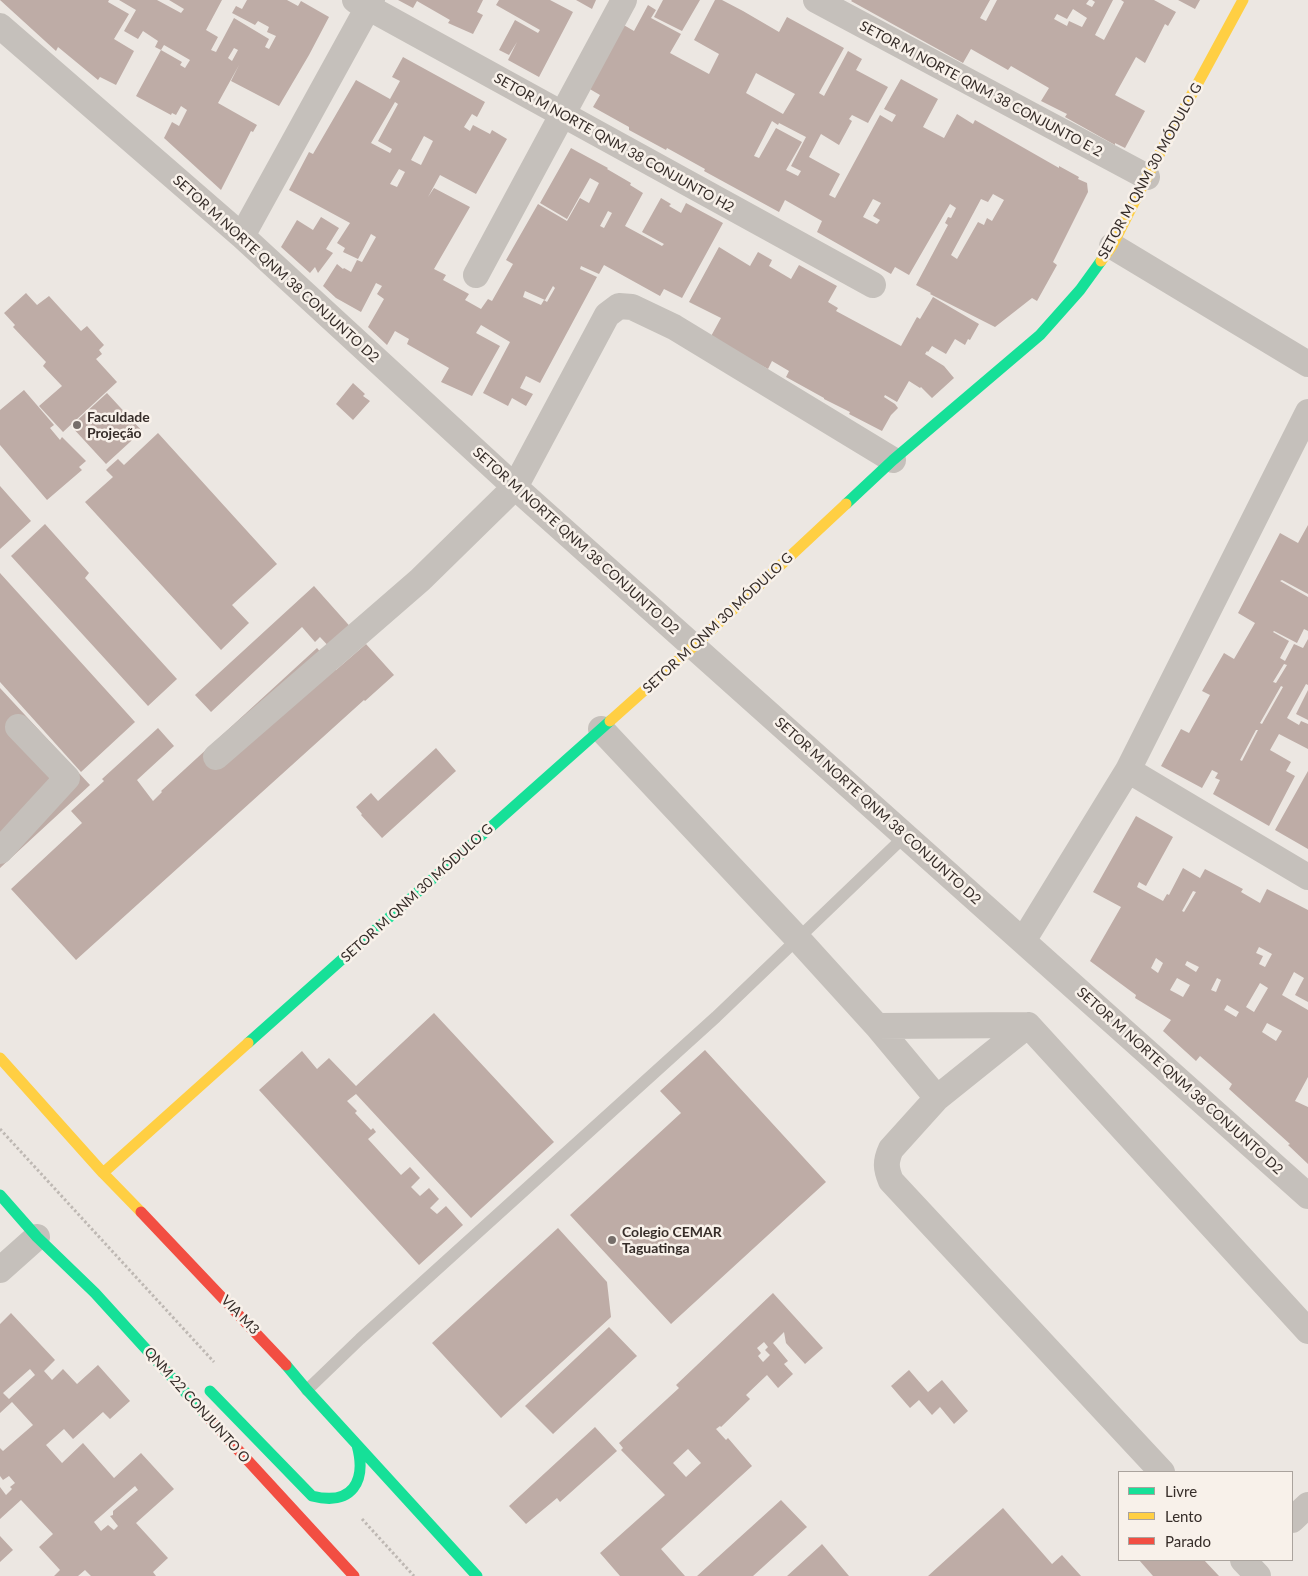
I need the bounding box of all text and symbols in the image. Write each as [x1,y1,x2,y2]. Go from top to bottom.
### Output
street label: SETOR M NORTE QNM 38 CONJUNTO E 2 [857,18,1105,160]
street label: SETOR M NORTE QNM 38 CONJUNTO H2 [491,70,737,216]
street label: SETOR M QNM 30 MÓDULO G [1094,80,1206,262]
street label: SETOR M NORTE QNM 38 CONJUNTO D2 [169,172,383,366]
place label: Faculdade Projeção [87,409,150,442]
marker: Faculdade Projeção [71,419,83,431]
street label: SETOR M NORTE QNM 38 CONJUNTO D2 [469,444,683,638]
street label: SETOR M QNM 30 MÓDULO G [640,549,796,697]
street label: SETOR M NORTE QNM 38 CONJUNTO D2 [771,714,985,908]
street label: SETOR M QNM 30 MÓDULO G [337,820,497,966]
street label: SETOR M NORTE QNM 38 CONJUNTO D2 [1073,984,1287,1178]
place label: Colegio CEMAR Taguatinga [622,1224,722,1256]
marker: Colegio CEMAR Taguatinga [606,1234,618,1246]
street label: VIA M3 [217,1292,263,1338]
street label: QNM 22 CONJUNTO O [141,1344,253,1466]
legend [1118,1471,1293,1561]
text: Livre [1165,1482,1197,1500]
text: Lento [1165,1507,1202,1525]
text: Parado [1165,1532,1211,1550]

